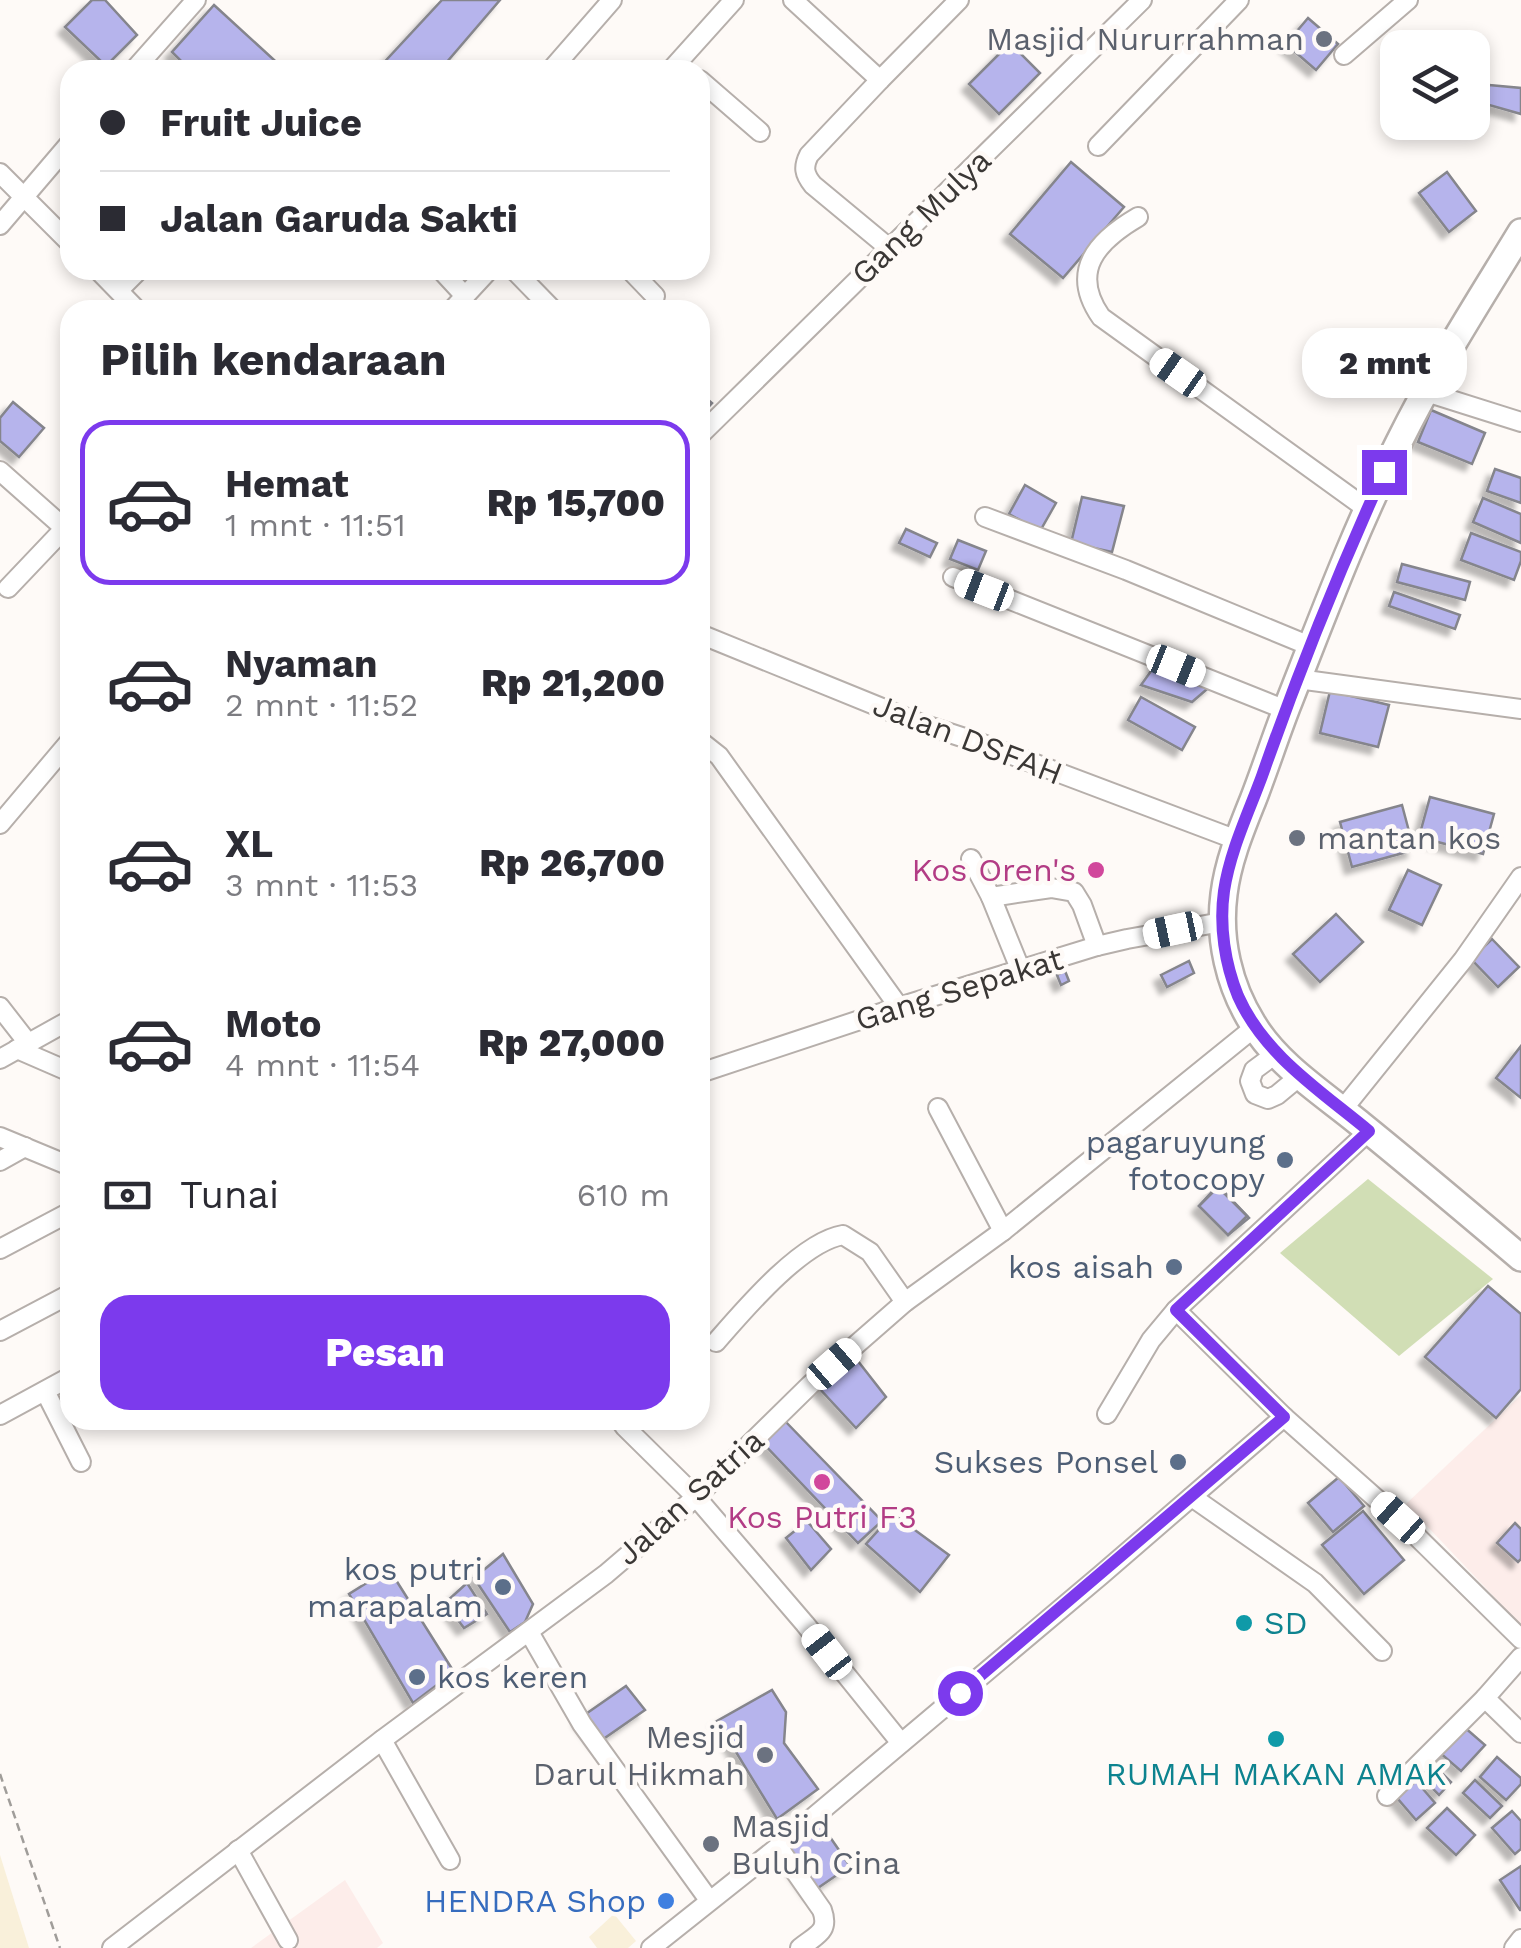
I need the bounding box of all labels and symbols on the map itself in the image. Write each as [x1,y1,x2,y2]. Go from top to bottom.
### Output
place label: Masjid Nururrahman [986,20,1304,58]
marker: Masjid Nururrahman [1313,28,1335,50]
street label: Gang Mulya [843,141,999,293]
callout: 2 mnt [1302,327,1466,397]
car [1145,344,1211,402]
route end [1362,450,1407,495]
car [951,565,1017,615]
car [1143,641,1209,691]
street label: Jalan DSFAH [868,685,1068,793]
place label: mantan kos [1317,819,1501,857]
marker: mantan kos [1286,827,1308,849]
place label: Kos Oren's [912,851,1076,889]
marker: Kos Oren's [1085,859,1107,881]
car [1141,909,1205,951]
street label: Gang Sepakat [851,939,1067,1039]
place label: pagaruyung fotocopy [1086,1123,1266,1198]
marker: pagaruyung fotocopy [1274,1149,1296,1171]
place label: kos aisah [1008,1248,1154,1286]
marker: kos aisah [1163,1256,1185,1278]
car [802,1333,866,1395]
street label: Jalan Satria [609,1421,771,1573]
place label: Sukses Ponsel [934,1443,1158,1481]
marker: Sukses Ponsel [1167,1451,1189,1473]
marker: Kos Putri F3 [811,1471,833,1493]
car [1366,1487,1430,1549]
place label: Kos Putri F3 [727,1498,917,1536]
place label: kos putri marapalam [307,1550,483,1625]
marker: kos putri marapalam [492,1576,514,1598]
place label: SD [1264,1604,1308,1642]
marker: SD [1233,1612,1255,1634]
car [797,1619,857,1685]
place label: kos keren [437,1658,588,1696]
marker: kos keren [406,1666,428,1688]
route start [938,1671,983,1716]
place label: Mesjid Darul Hikmah [533,1718,745,1793]
marker: RUMAH MAKAN AMAK [1265,1728,1287,1750]
marker: Mesjid Darul Hikmah [754,1744,776,1766]
place label: RUMAH MAKAN AMAK [1105,1755,1447,1793]
place label: Masjid Buluh Cina [731,1807,900,1882]
marker: Masjid Buluh Cina [700,1833,722,1855]
place label: HENDRA Shop [424,1882,646,1920]
marker: HENDRA Shop [655,1890,677,1912]

